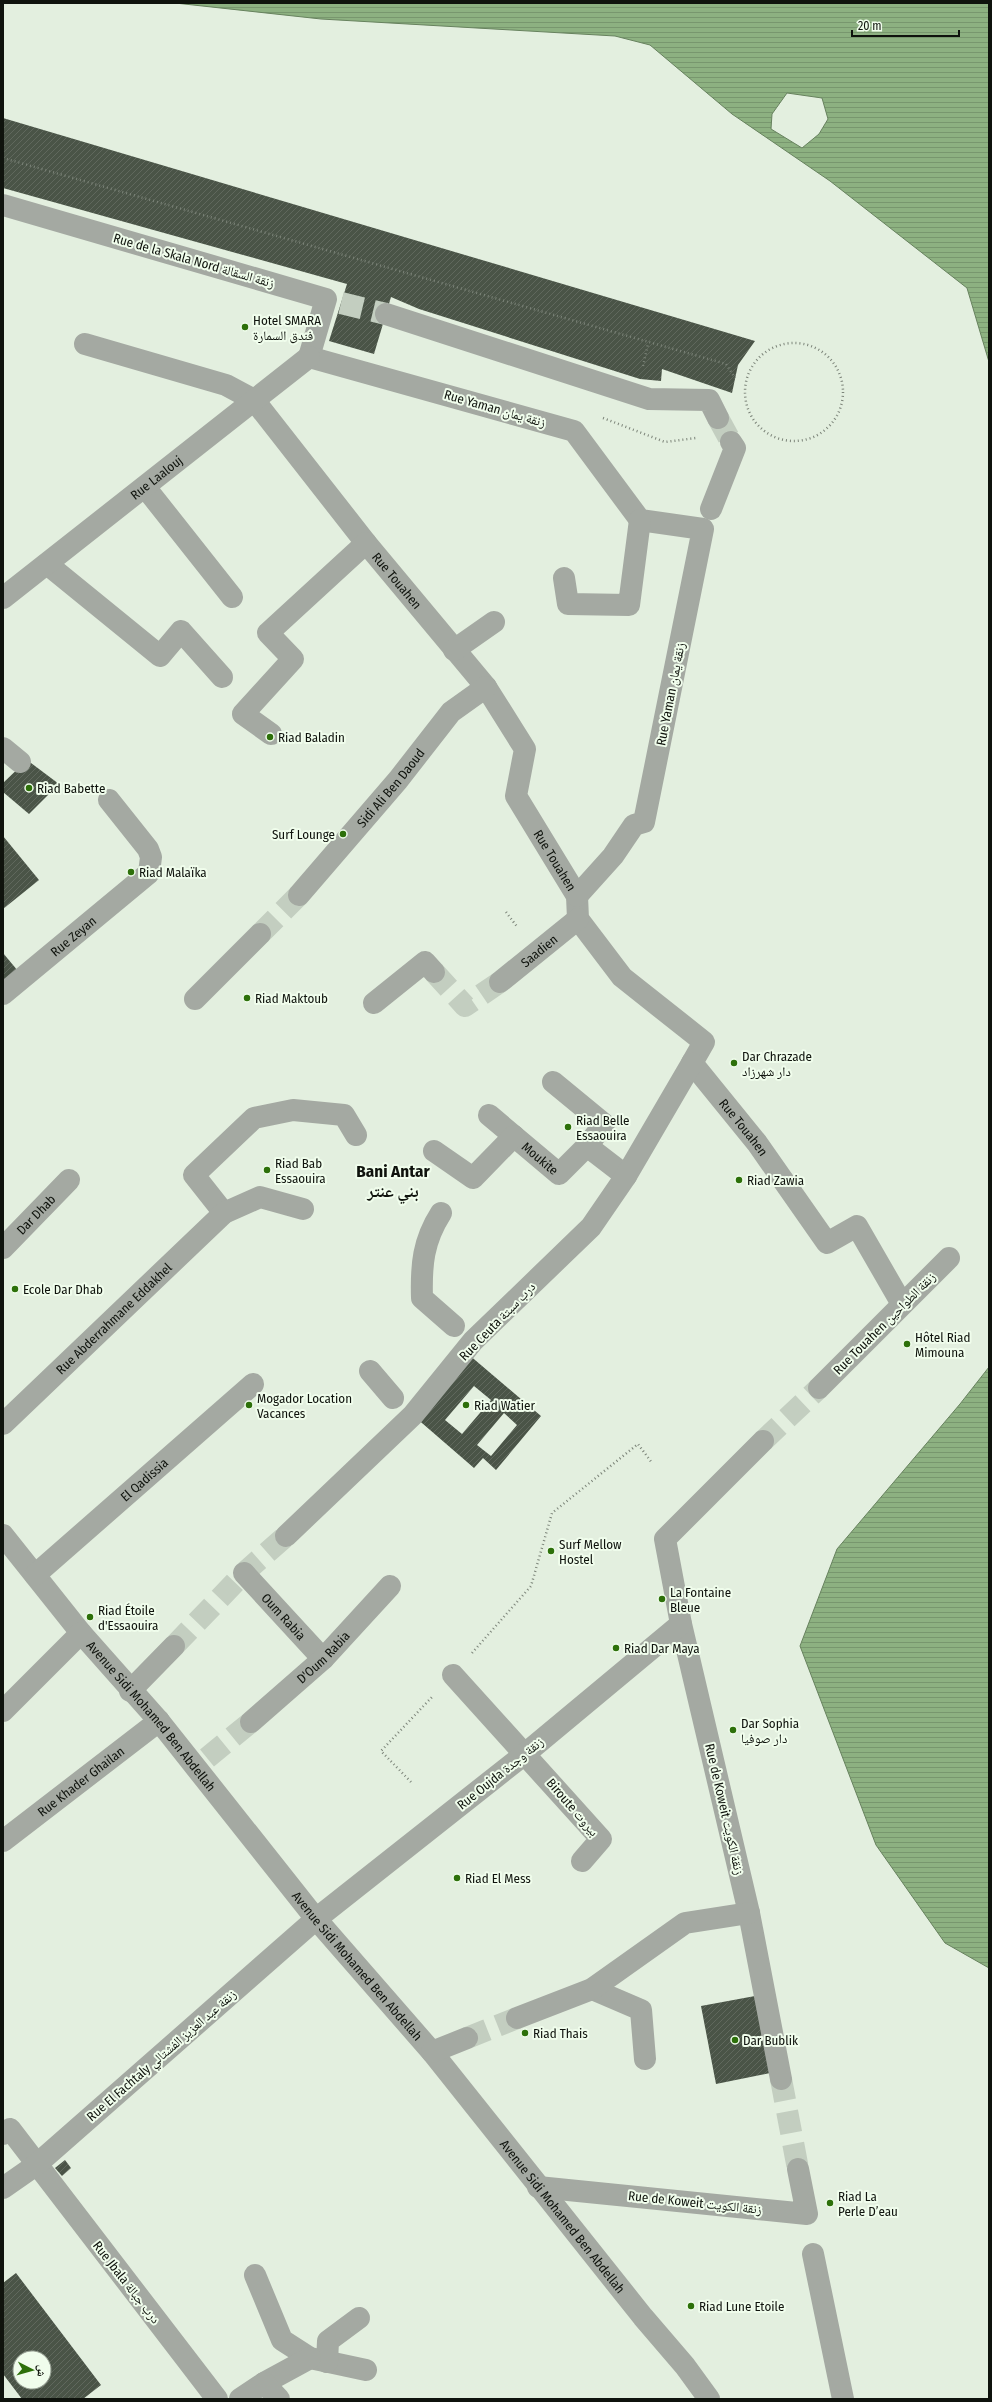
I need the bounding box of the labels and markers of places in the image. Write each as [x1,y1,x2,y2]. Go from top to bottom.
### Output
place label: Hotel SMARA فندق السمارة [253,313,321,344]
marker: Hotel SMARA فندق السمارة [240,322,250,332]
place label: Riad Baladin [278,730,345,745]
marker: Riad Baladin [265,732,275,742]
place label: Riad Babette [37,781,105,796]
marker: Riad Babette [24,783,34,793]
place label: Surf Lounge [272,827,335,842]
marker: Surf Lounge [338,829,348,839]
place label: Riad Malaïka [139,865,207,880]
marker: Riad Malaïka [126,867,136,877]
place label: Riad Maktoub [255,991,328,1006]
marker: Riad Maktoub [242,993,252,1003]
place label: Dar Chrazade دار شهرزاد [742,1049,812,1080]
marker: Dar Chrazade دار شهرزاد [729,1058,739,1068]
place label: Riad Belle Essaouira [576,1113,630,1143]
marker: Riad Belle Essaouira [563,1122,573,1132]
place label: Riad Bab Essaouira [275,1156,326,1186]
marker: Riad Bab Essaouira [262,1165,272,1175]
place label: Riad Zawia [747,1173,804,1188]
marker: Riad Zawia [734,1175,744,1185]
place label: Ecole Dar Dhab [23,1282,103,1297]
marker: Ecole Dar Dhab [10,1284,20,1294]
place label: Hôtel Riad Mimouna [915,1330,970,1360]
marker: Hôtel Riad Mimouna [902,1339,912,1349]
place label: Mogador Location Vacances [257,1391,352,1421]
place label: Riad Watier [474,1398,535,1413]
marker: Mogador Location Vacances [244,1400,254,1410]
marker: Riad Watier [461,1400,471,1410]
place label: Surf Mellow Hostel [559,1537,622,1567]
marker: Surf Mellow Hostel [546,1546,556,1556]
place label: La Fontaine Bleue [670,1585,731,1615]
marker: La Fontaine Bleue [657,1594,667,1604]
place label: Riad Étoile d'Essaouira [98,1603,158,1633]
marker: Riad Étoile d'Essaouira [85,1612,95,1622]
place label: Riad Dar Maya [624,1641,700,1656]
marker: Riad Dar Maya [611,1643,621,1653]
place label: Dar Sophia دار صوفيا [741,1716,799,1747]
marker: Dar Sophia دار صوفيا [728,1725,738,1735]
place label: Riad El Mess [465,1871,531,1886]
marker: Riad El Mess [452,1873,462,1883]
place label: Riad Thais [533,2026,588,2041]
marker: Riad Thais [520,2028,530,2038]
place label: Dar Bublik [743,2033,799,2048]
marker: Dar Bublik [730,2035,740,2045]
place label: Riad La Perle D’eau [838,2189,898,2219]
marker: Riad La Perle D’eau [825,2198,835,2208]
place label: Riad Lune Etoile [699,2299,784,2314]
marker: Riad Lune Etoile [686,2301,696,2311]

